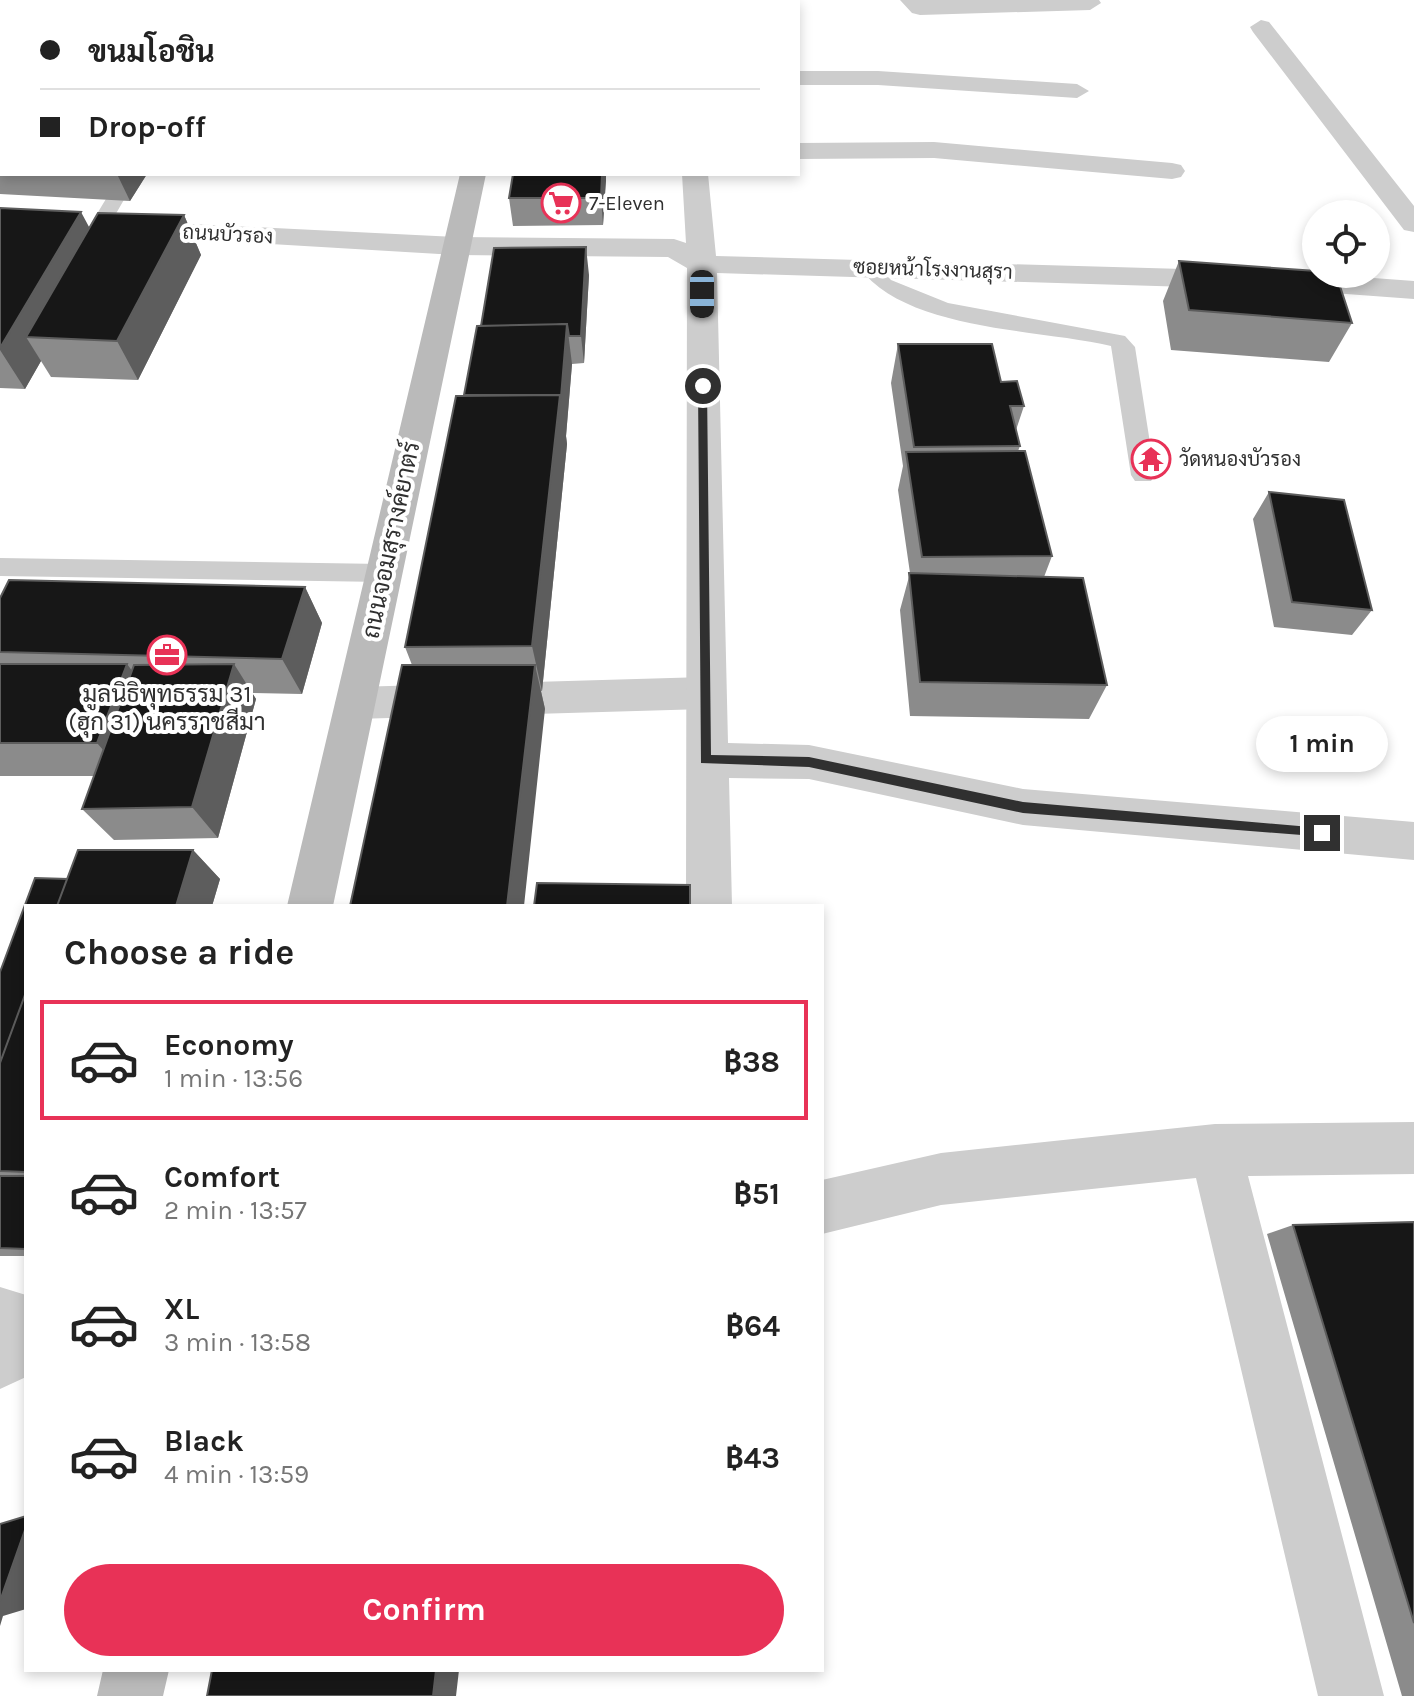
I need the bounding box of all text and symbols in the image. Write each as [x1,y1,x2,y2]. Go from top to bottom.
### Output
text: ขนมโอชิน [88,34,215,70]
text: Drop-off [88,109,206,145]
supermarket icon: 7-Eleven [540,182,582,224]
place label: 7-Eleven [589,192,665,215]
map controls [1302,200,1390,288]
button: locate [1302,200,1390,288]
street label: ถนนบัวรอง [182,220,274,248]
street label: ซอยหน้าโรงงานสุรา [853,253,1013,286]
car [690,270,714,318]
route start [685,368,721,404]
street label: ถนนจอมสุรางค์ยาตร์ [354,438,428,642]
temple icon: วัดหนองบัวรอง [1130,438,1172,480]
place label: วัดหนองบัวรอง [1179,447,1301,471]
office icon: มูลนิธิพุทธรรม 31 (ฮุก 31) นครราชสีมา [146,634,188,676]
place label: มูลนิธิพุทธรรม 31 (ฮุก 31) นครราชสีมา [68,680,266,738]
callout: 1 min [1256,717,1388,773]
text: 1 min [1289,728,1355,759]
route end [1304,815,1340,851]
text: Choose a ride [64,931,294,973]
icon: car [68,1024,140,1096]
text: Economy [164,1027,294,1063]
text: ฿38 [724,1044,780,1080]
text: 1 min · 13:56 [164,1063,303,1094]
icon: car [68,1156,140,1228]
text: Comfort [164,1159,280,1195]
text: ฿51 [734,1176,780,1212]
text: 2 min · 13:57 [164,1195,307,1226]
icon: car [68,1288,140,1360]
text: XL [164,1291,199,1327]
text: ฿64 [726,1308,780,1344]
text: 3 min · 13:58 [164,1327,311,1358]
icon: car [68,1420,140,1492]
text: Black [164,1423,244,1459]
text: ฿43 [725,1440,780,1476]
text: 4 min · 13:59 [164,1459,309,1490]
button: Confirm [64,1564,784,1656]

